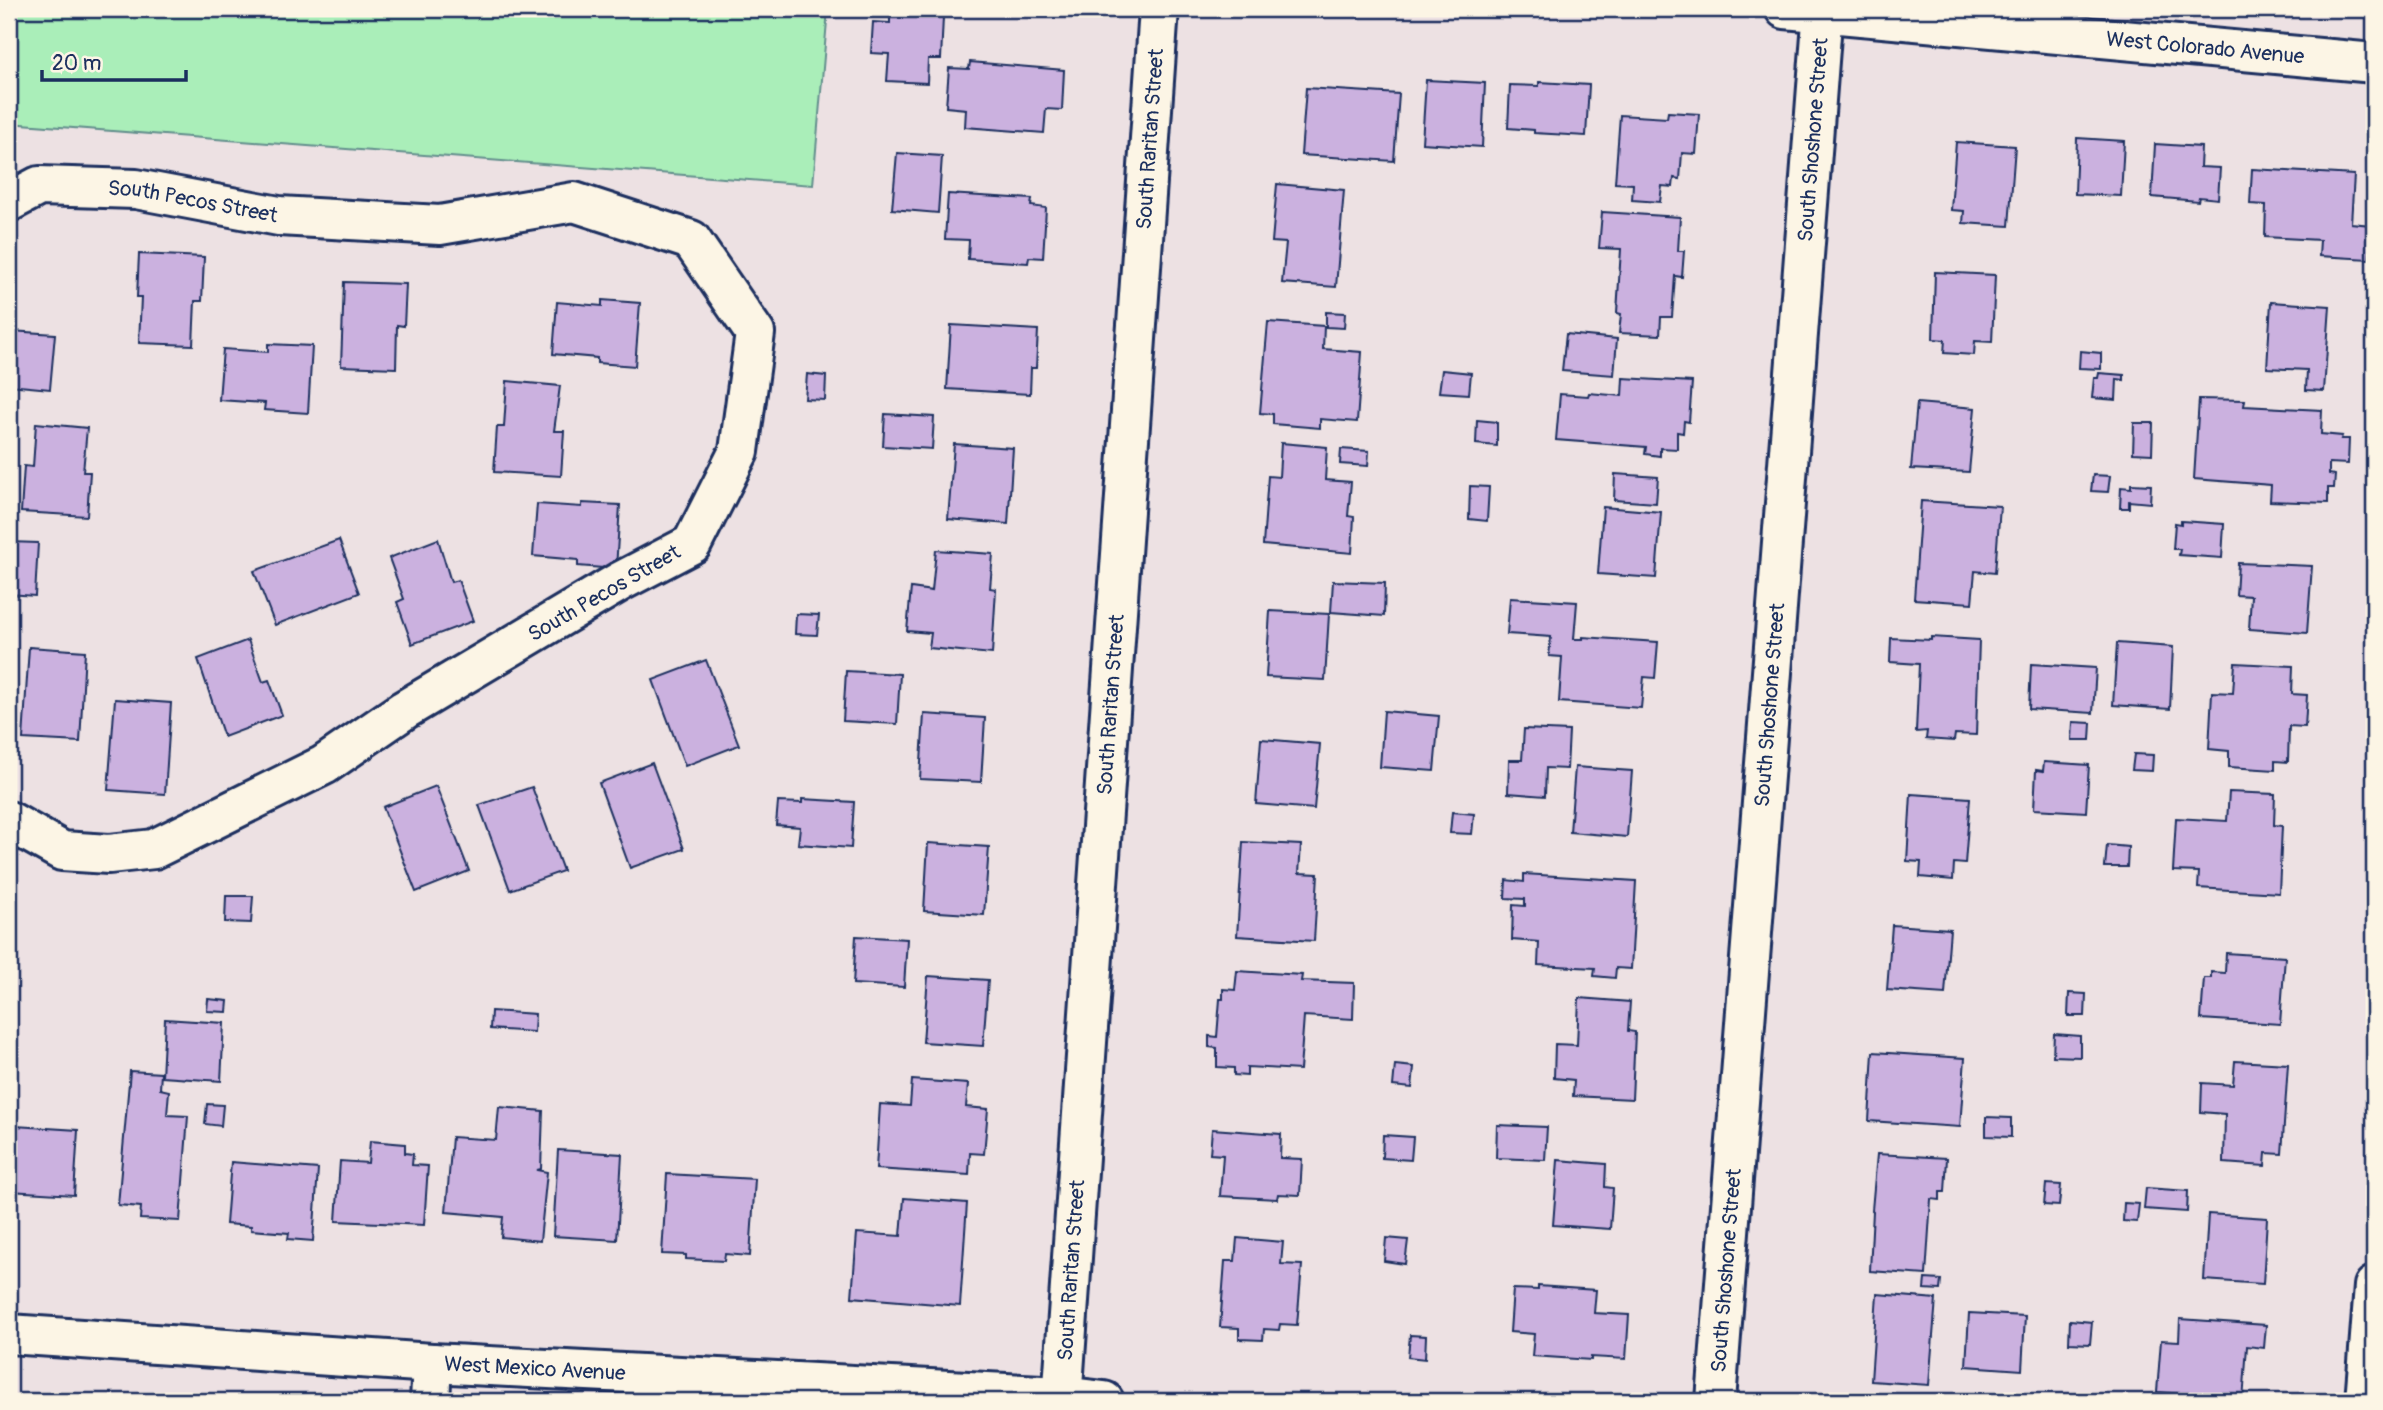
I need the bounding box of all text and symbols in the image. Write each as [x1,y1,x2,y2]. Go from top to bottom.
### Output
street label: West Colorado Avenue [2105,26,2306,71]
street label: South Shoshone Street [1792,36,1835,243]
scale bar [42,38,186,82]
street label: South Raritan Street [1131,47,1170,230]
text: 20 m [52,50,101,77]
street label: South Pecos Street [108,175,280,230]
street label: South Pecos Street [523,539,686,648]
street label: South Shoshone Street [1749,602,1791,808]
street label: South Raritan Street [1091,613,1131,796]
street label: South Shoshone Street [1705,1167,1748,1373]
street label: South Raritan Street [1052,1178,1091,1362]
street label: West Mexico Avenue [443,1351,627,1387]

